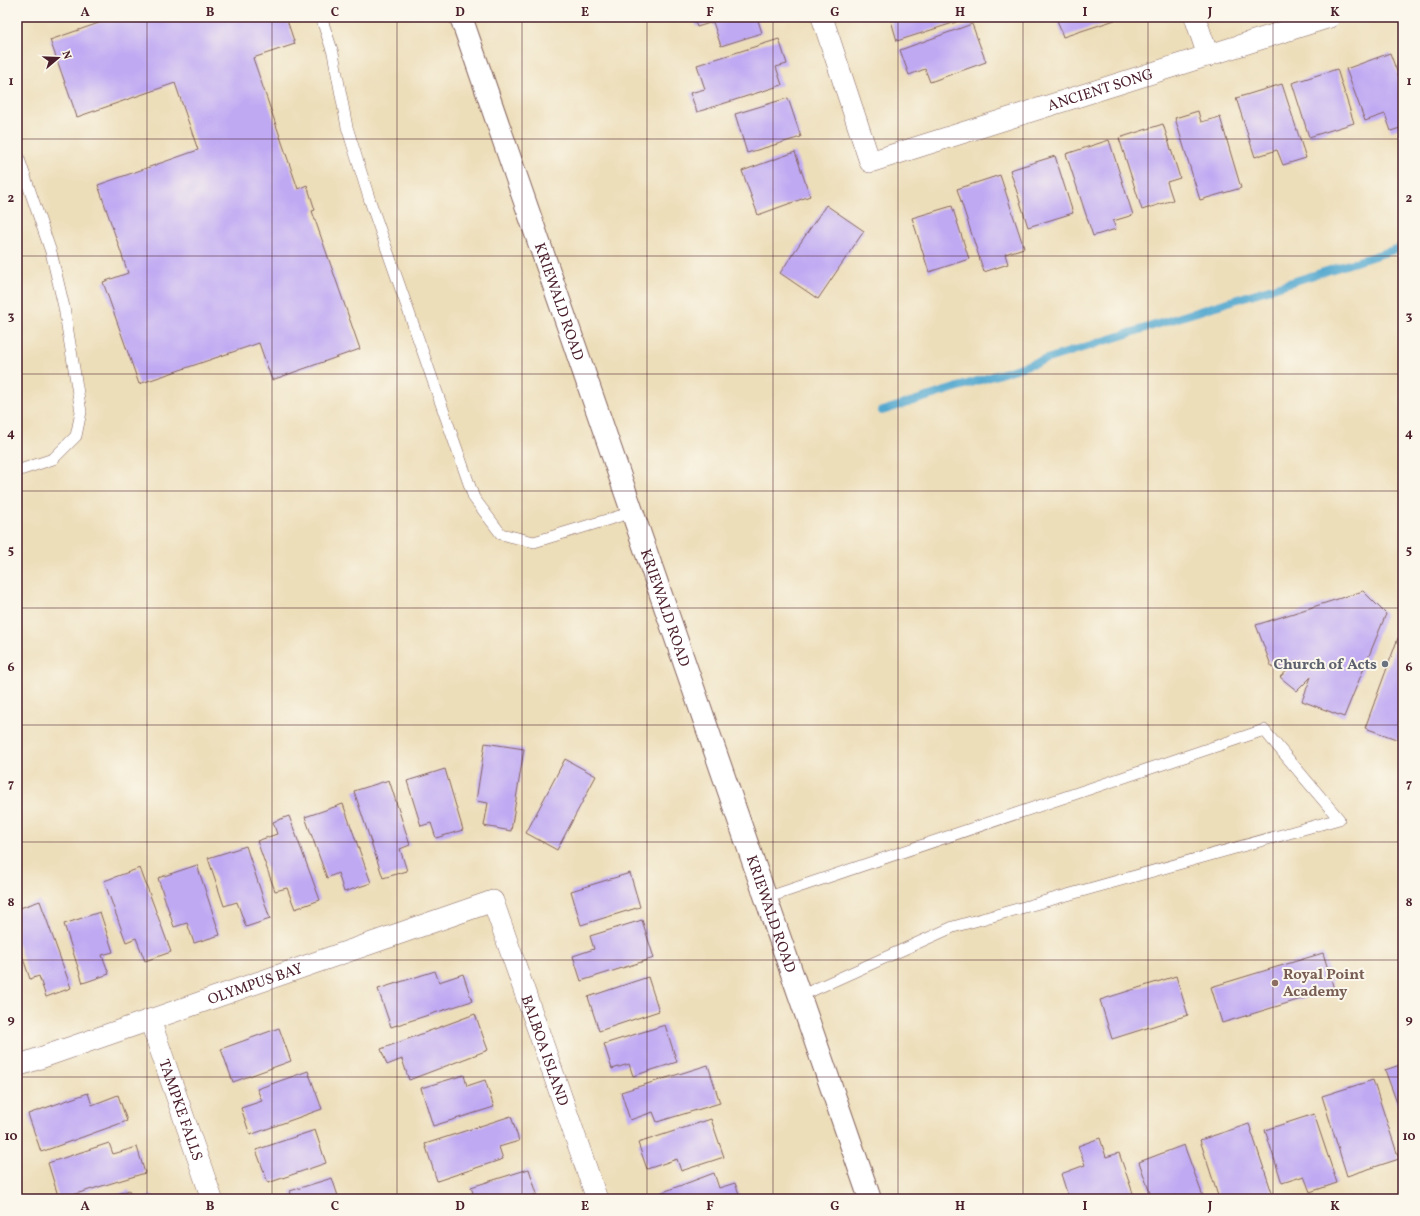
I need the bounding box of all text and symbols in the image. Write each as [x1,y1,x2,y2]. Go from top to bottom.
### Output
text: A [80,4,90,22]
text: B [206,4,215,22]
text: C [331,4,339,22]
text: D [455,4,465,22]
text: E [581,4,589,22]
text: F [706,4,714,22]
text: G [830,4,840,22]
text: H [955,4,965,22]
text: I [1083,4,1088,22]
text: J [1207,4,1213,22]
text: K [1330,4,1340,22]
north arrow [38,38,78,78]
text: N [58,49,74,61]
street label: ANCIENT SONG [1045,64,1156,117]
text: 1 [8,73,14,91]
text: 1 [1406,73,1412,91]
text: 2 [8,190,15,208]
text: 2 [1406,190,1413,208]
street label: KRIEWALD ROAD [528,240,588,364]
text: 3 [8,308,15,326]
text: 3 [1406,308,1413,326]
text: 4 [7,425,15,443]
text: 4 [1405,425,1413,443]
text: 5 [8,542,14,560]
text: 5 [1406,542,1412,560]
street label: KRIEWALD ROAD [634,546,694,670]
place label: Church of Acts [1273,655,1377,676]
text: 6 [7,659,15,677]
marker: Church of Acts [1380,659,1390,669]
text: 6 [1405,659,1413,677]
text: 7 [8,776,14,794]
text: 7 [1406,776,1412,794]
street label: KRIEWALD ROAD [740,853,800,976]
text: 8 [7,894,15,912]
text: 8 [1405,894,1413,912]
street label: OLYMPUS BAY [205,958,307,1011]
place label: Royal Point Academy [1283,965,1365,1003]
marker: Royal Point Academy [1270,978,1280,988]
street label: BALBOA ISLAND [515,993,573,1109]
text: 9 [7,1011,15,1029]
text: 9 [1405,1011,1413,1029]
street label: TAMPKE FALLS [152,1057,207,1164]
text: 10 [4,1128,18,1146]
text: 10 [1402,1128,1416,1146]
text: A [80,1198,90,1216]
text: B [206,1198,215,1216]
text: C [331,1198,339,1216]
text: D [455,1198,465,1216]
text: E [581,1198,589,1216]
text: F [706,1198,714,1216]
text: G [830,1198,840,1216]
text: H [955,1198,965,1216]
text: I [1083,1198,1088,1216]
text: J [1207,1198,1213,1216]
text: K [1330,1198,1340,1216]

